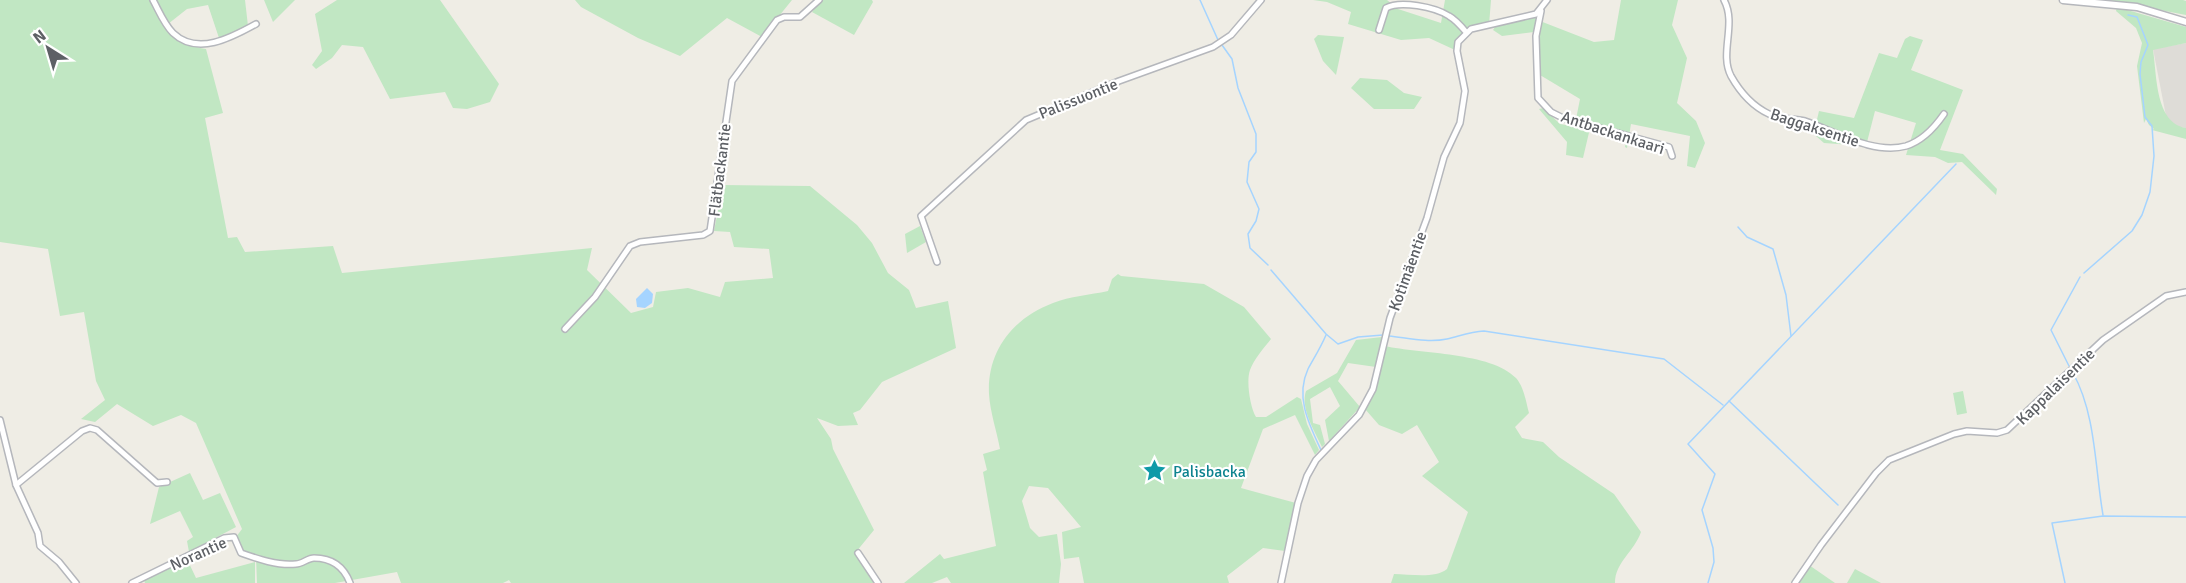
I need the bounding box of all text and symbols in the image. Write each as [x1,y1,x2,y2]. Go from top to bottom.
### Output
north arrow [18,18,78,78]
text: N [29,25,50,48]
street label: Palissuontie [1036,74,1121,124]
street label: Baggaksentie [1768,104,1862,152]
street label: Antbackankaari [1558,107,1667,159]
street label: Flätbackantie [704,122,736,218]
street label: Kotimäentie [1384,229,1432,314]
street label: Kappalaisentie [2012,344,2099,429]
place icon: Palisbacka [1142,458,1168,484]
place label: Palisbacka [1173,462,1246,482]
street label: Norantie [167,533,230,575]

